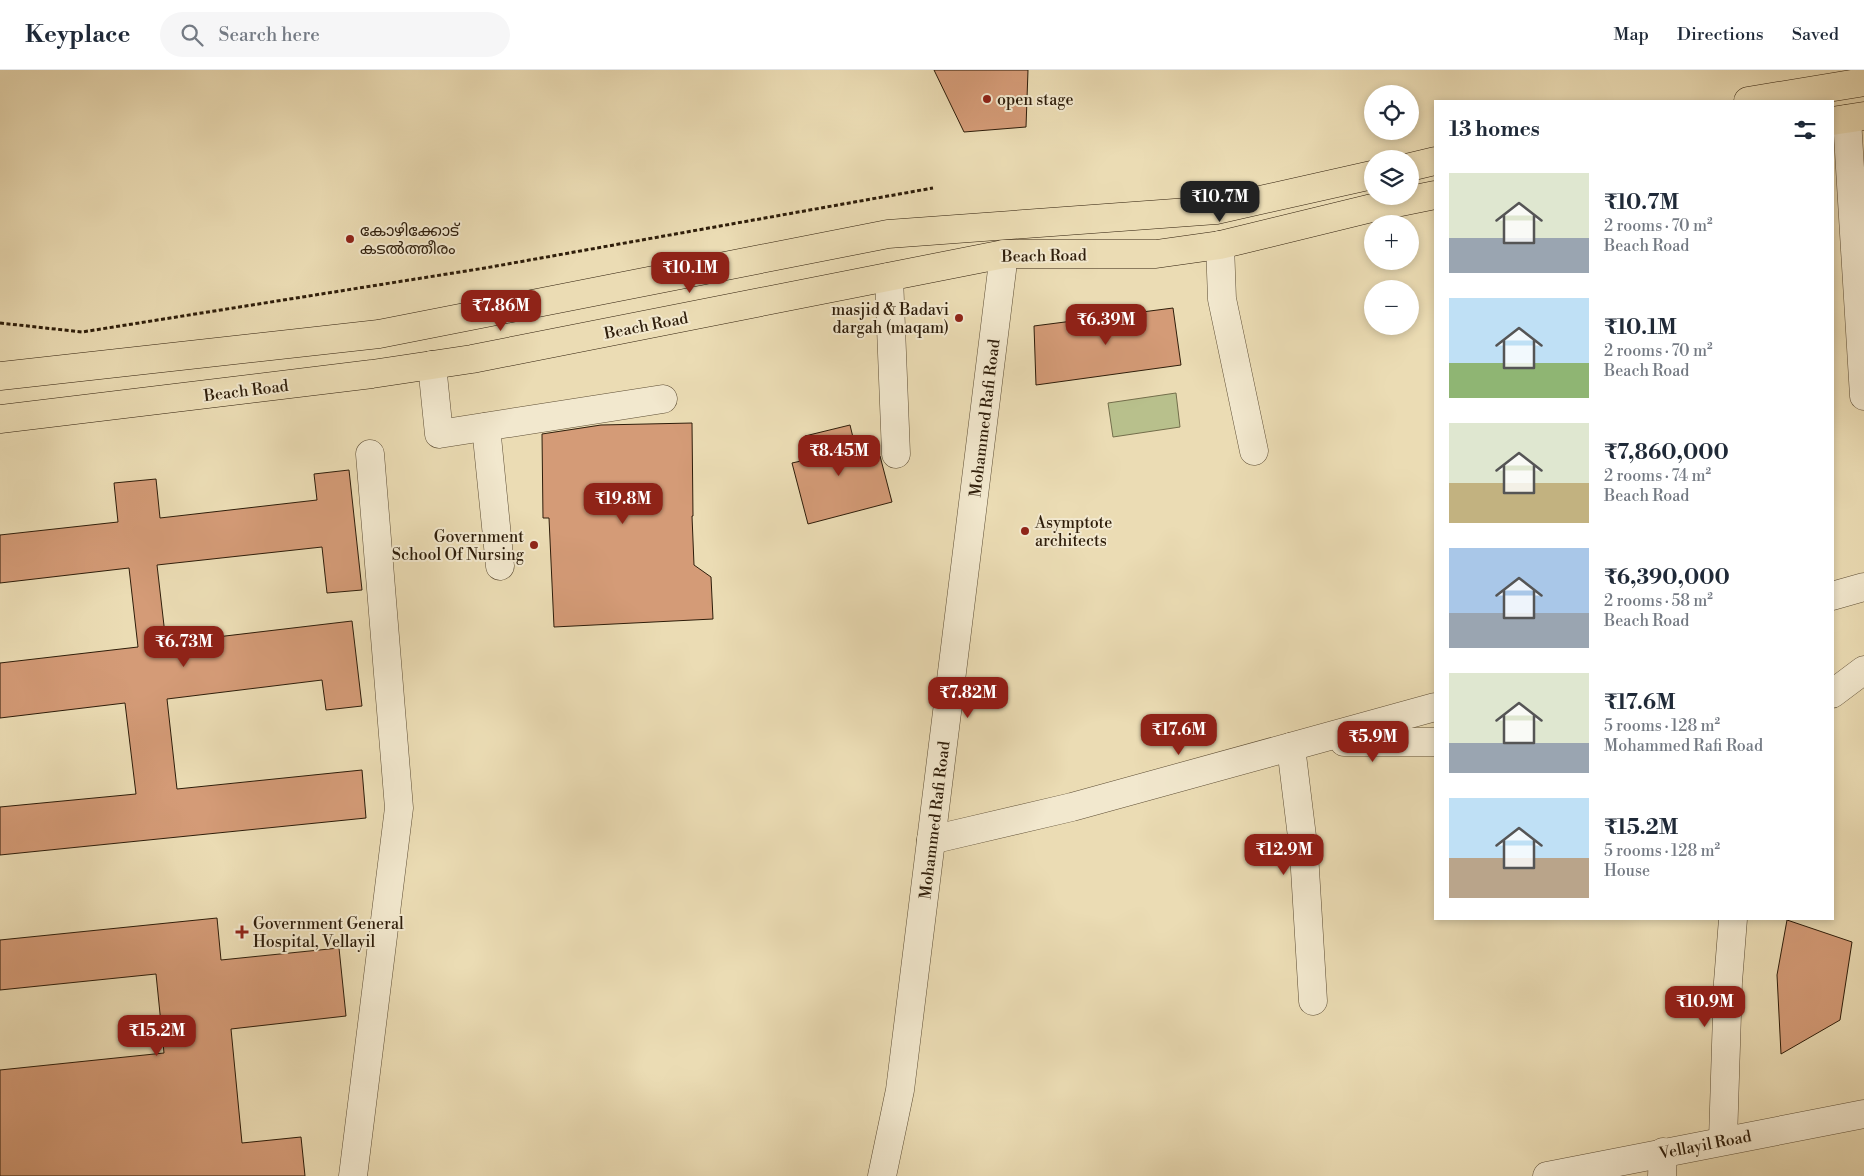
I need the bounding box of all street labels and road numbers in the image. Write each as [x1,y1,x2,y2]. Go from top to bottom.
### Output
street label: Beach Road [1000,245,1087,267]
street label: Beach Road [601,308,690,344]
street label: Mohammed Rafi Road [965,338,1005,498]
street label: Beach Road [202,376,290,406]
street label: Mohammed Rafi Road [915,740,955,900]
street label: Vellayil Road [1656,1126,1753,1164]

